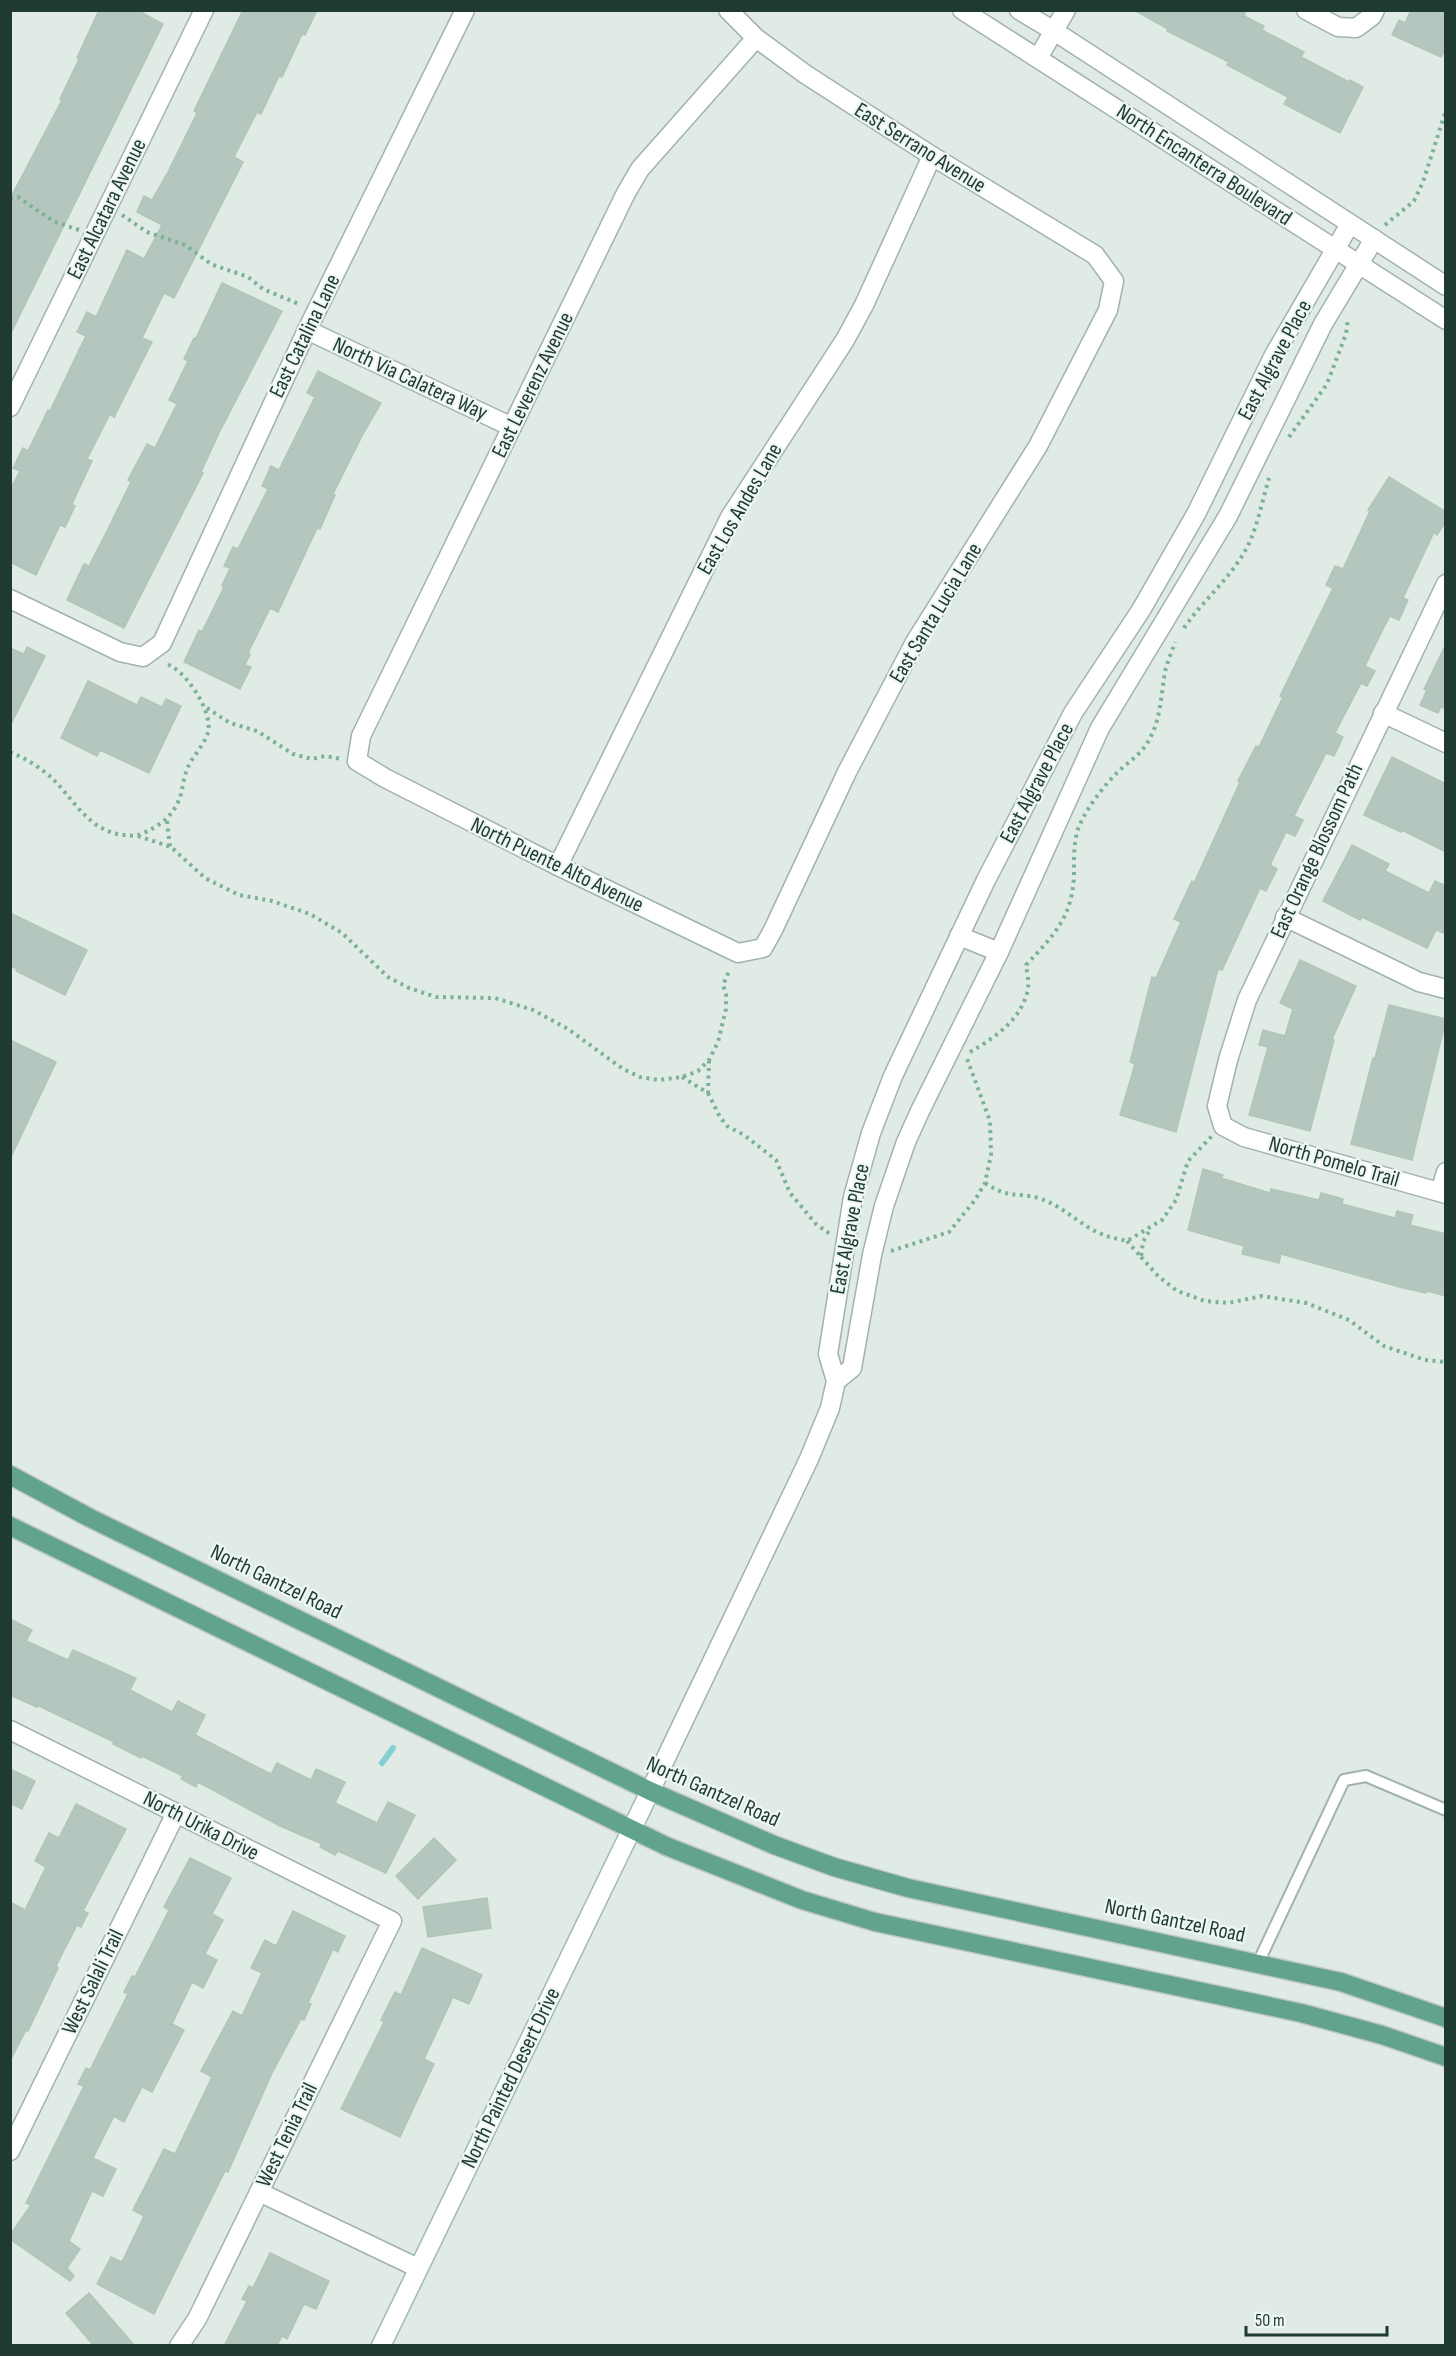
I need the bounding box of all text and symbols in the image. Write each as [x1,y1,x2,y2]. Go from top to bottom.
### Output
street label: East Serrano Avenue [849,97,991,199]
street label: North Encanterra Boulevard [1111,98,1297,232]
street label: East Alcatara Avenue [61,134,153,284]
street label: East Catalina Lane [263,270,347,402]
street label: East Algrave Place [1232,295,1318,425]
street label: East Leverenz Avenue [486,308,580,462]
street label: North Via Calatera Way [328,331,492,427]
street label: East Los Andes Lane [691,438,789,580]
street label: East Santa Lucia Lane [884,538,988,688]
street label: East Algrave Place [994,718,1080,848]
street label: East Orange Blossom Path [1265,759,1369,943]
street label: North Puente Alto Avenue [466,811,648,919]
street label: North Pomelo Trail [1266,1130,1402,1194]
street label: East Algrave Place [824,1162,876,1296]
street label: North Gantzel Road [206,1539,346,1625]
street label: North Gantzel Road [642,1751,784,1833]
street label: North Urika Drive [138,1785,264,1867]
street label: North Gantzel Road [1102,1893,1248,1949]
street label: West Salali Trail [56,1925,130,2039]
street label: North Painted Desert Drive [456,1983,566,2173]
street label: West Tenia Trail [250,2078,324,2192]
scale bar [1246,2299,1387,2337]
text: 50 m [1255,2310,1285,2331]

